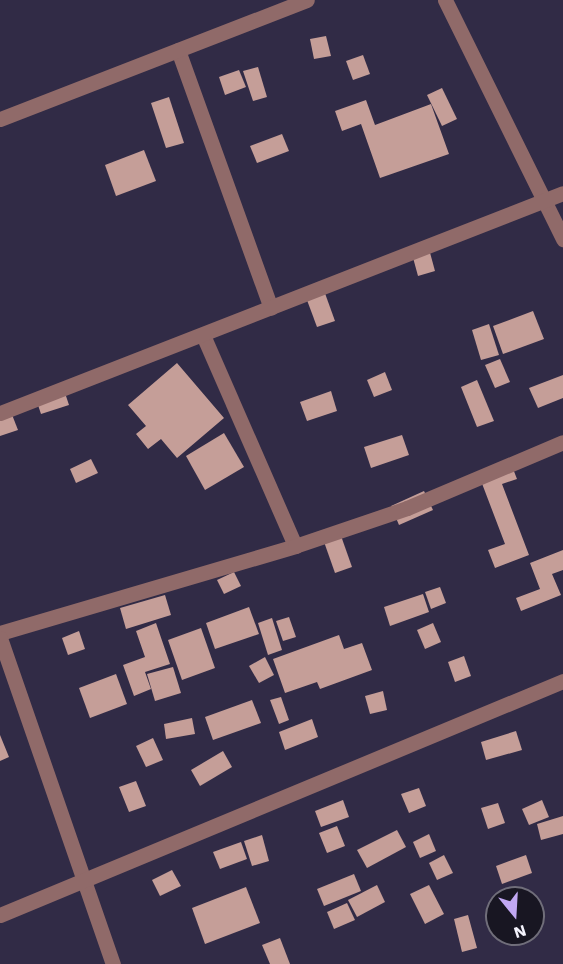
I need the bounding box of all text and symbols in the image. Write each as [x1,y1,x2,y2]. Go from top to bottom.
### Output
north arrow [485,886,545,946]
text: N [512,921,529,943]

